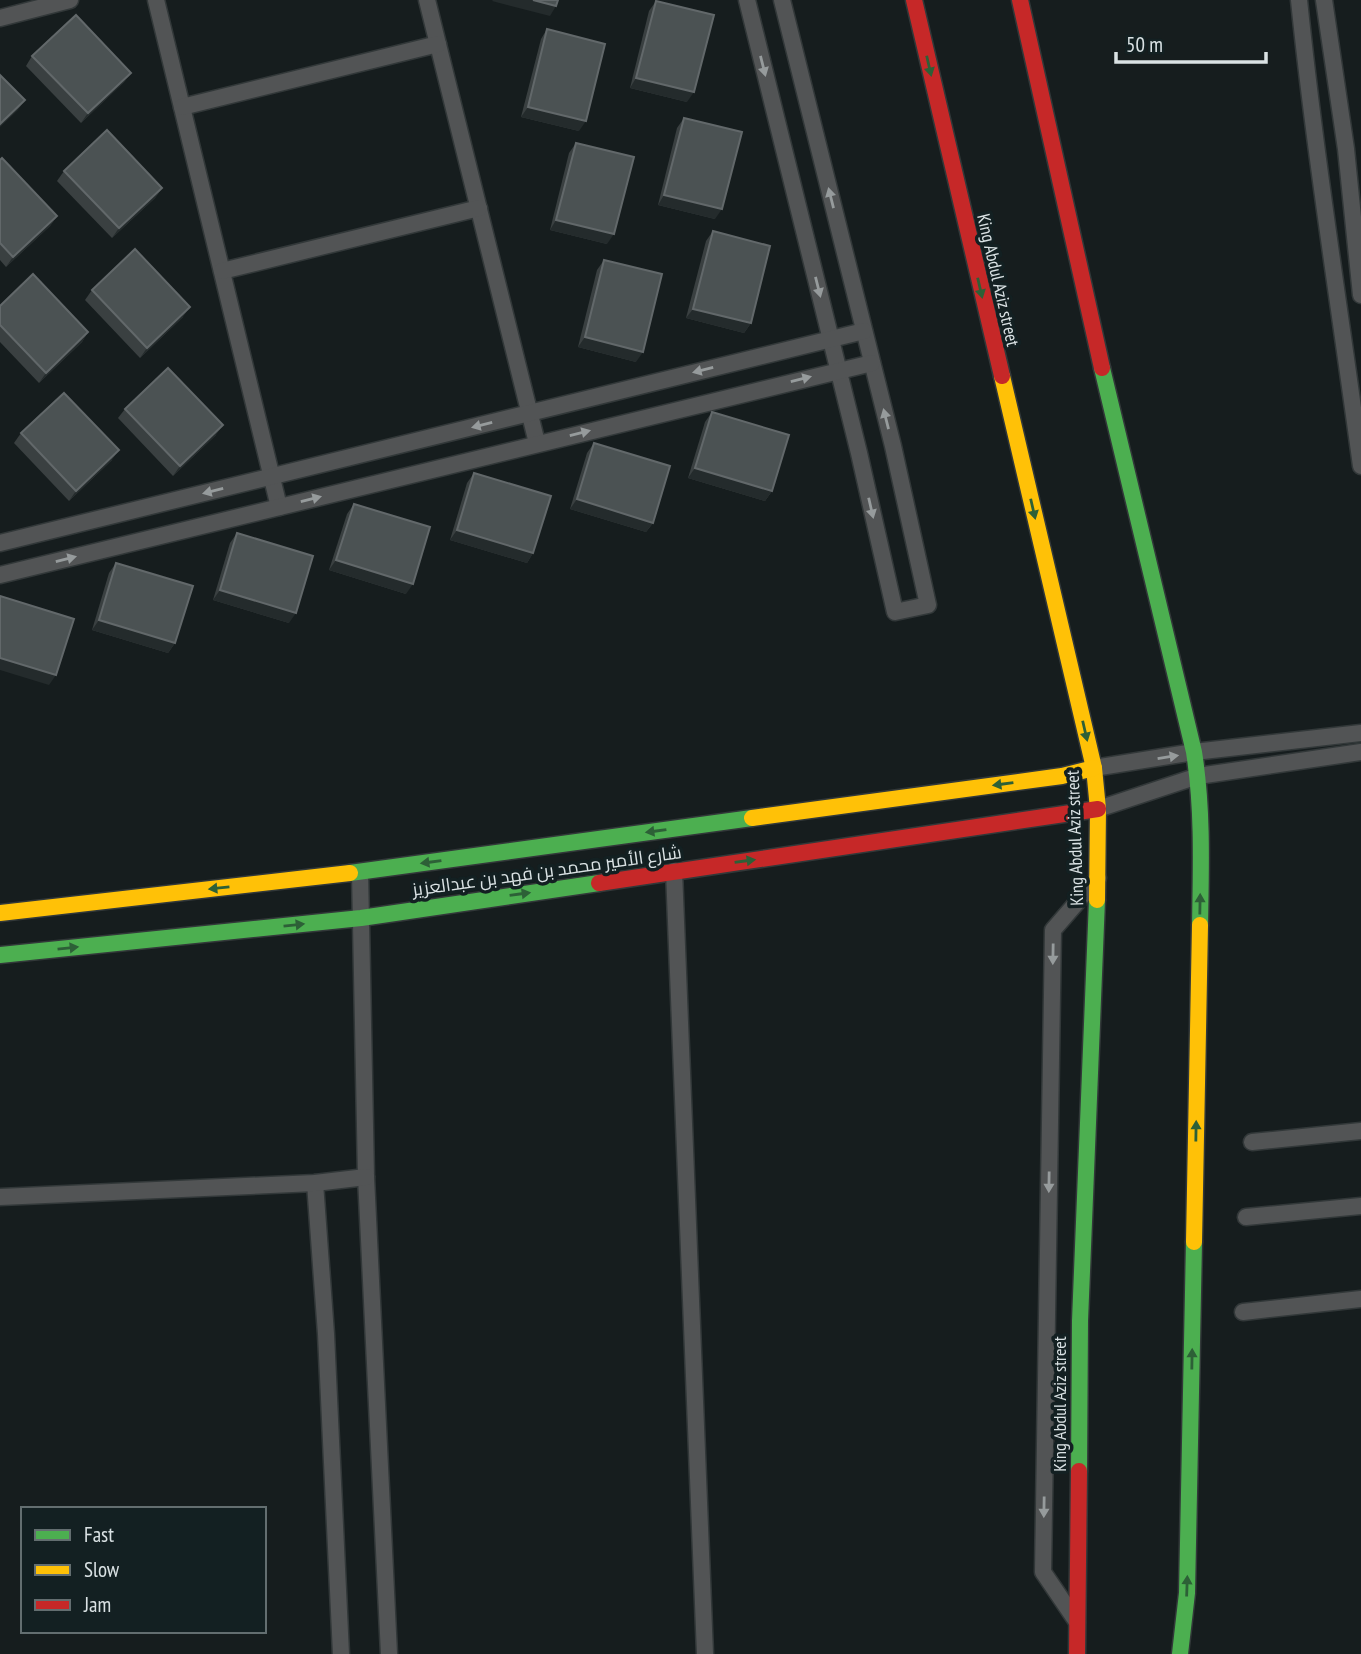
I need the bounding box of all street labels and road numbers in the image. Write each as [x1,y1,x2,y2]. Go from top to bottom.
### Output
street label: King Abdul Aziz street [972,211,1025,348]
street label: King Abdul Aziz street [1061,770,1088,906]
street label: شارع الأمير محمد بن فهد بن عبدالعزيز [410,840,683,902]
street label: King Abdul Aziz street [1048,1336,1071,1472]

